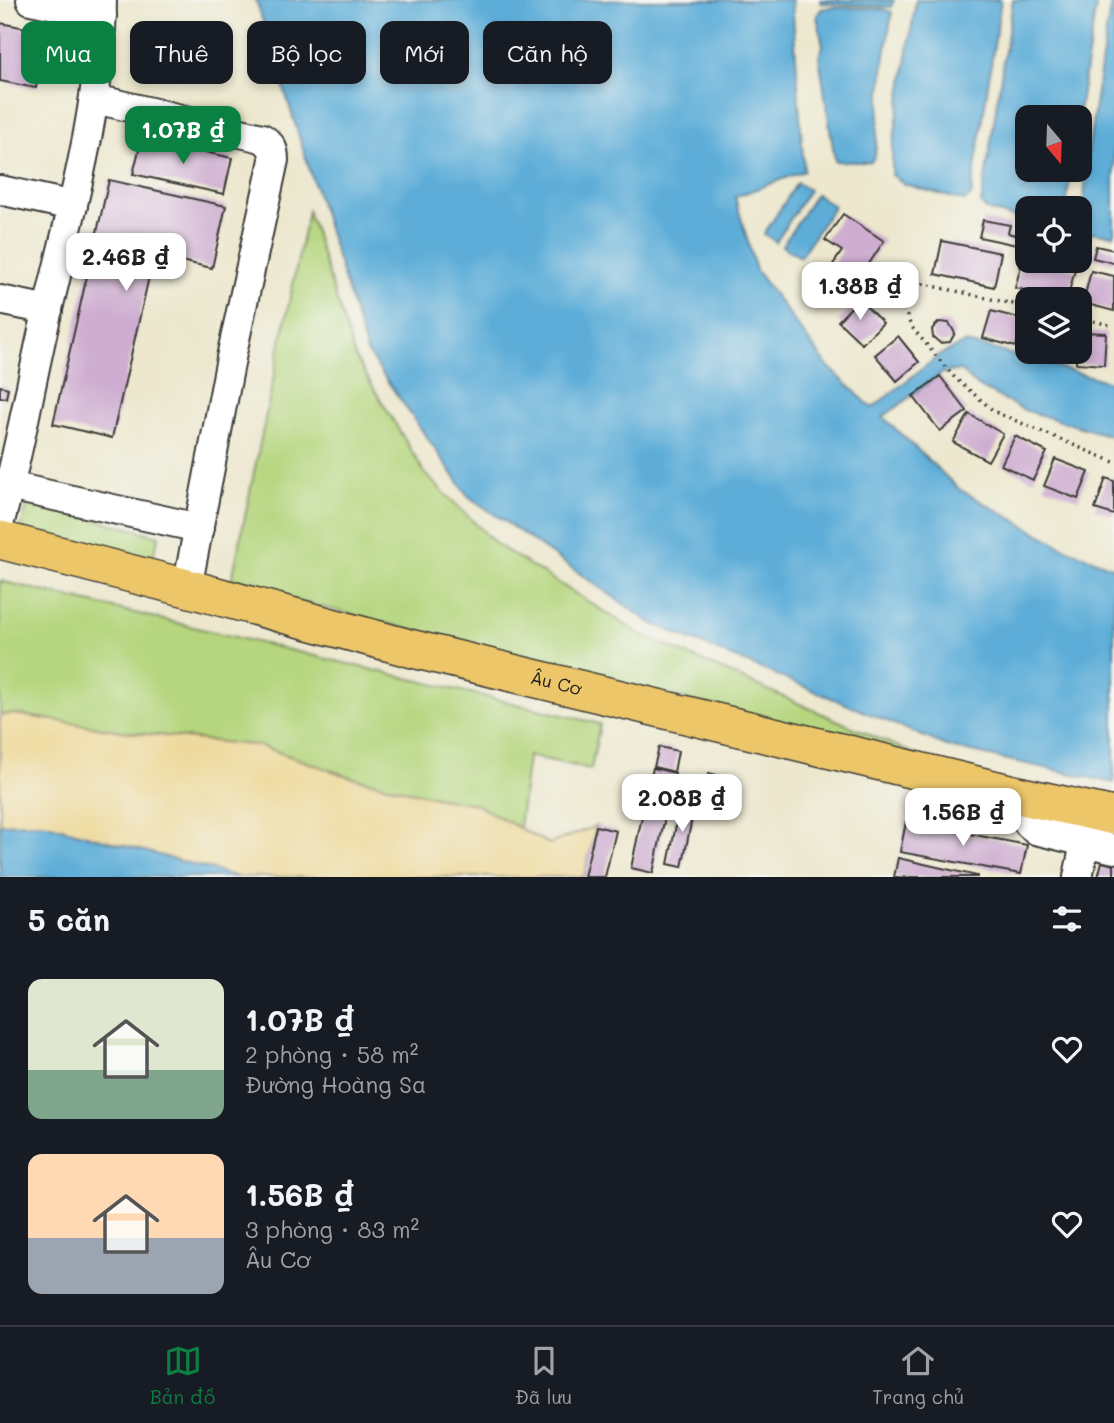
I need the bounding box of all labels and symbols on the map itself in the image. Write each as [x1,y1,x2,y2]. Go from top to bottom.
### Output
north arrow [1015,105,1092,182]
pin: 1.07B ₫ [118,106,248,166]
pin: 2.46B ₫ [61,233,191,293]
pin: 1.38B ₫ [795,262,925,322]
street label: Âu Cơ [528,665,585,700]
pin: 2.08B ₫ [617,774,747,834]
pin: 1.56B ₫ [898,788,1028,848]

